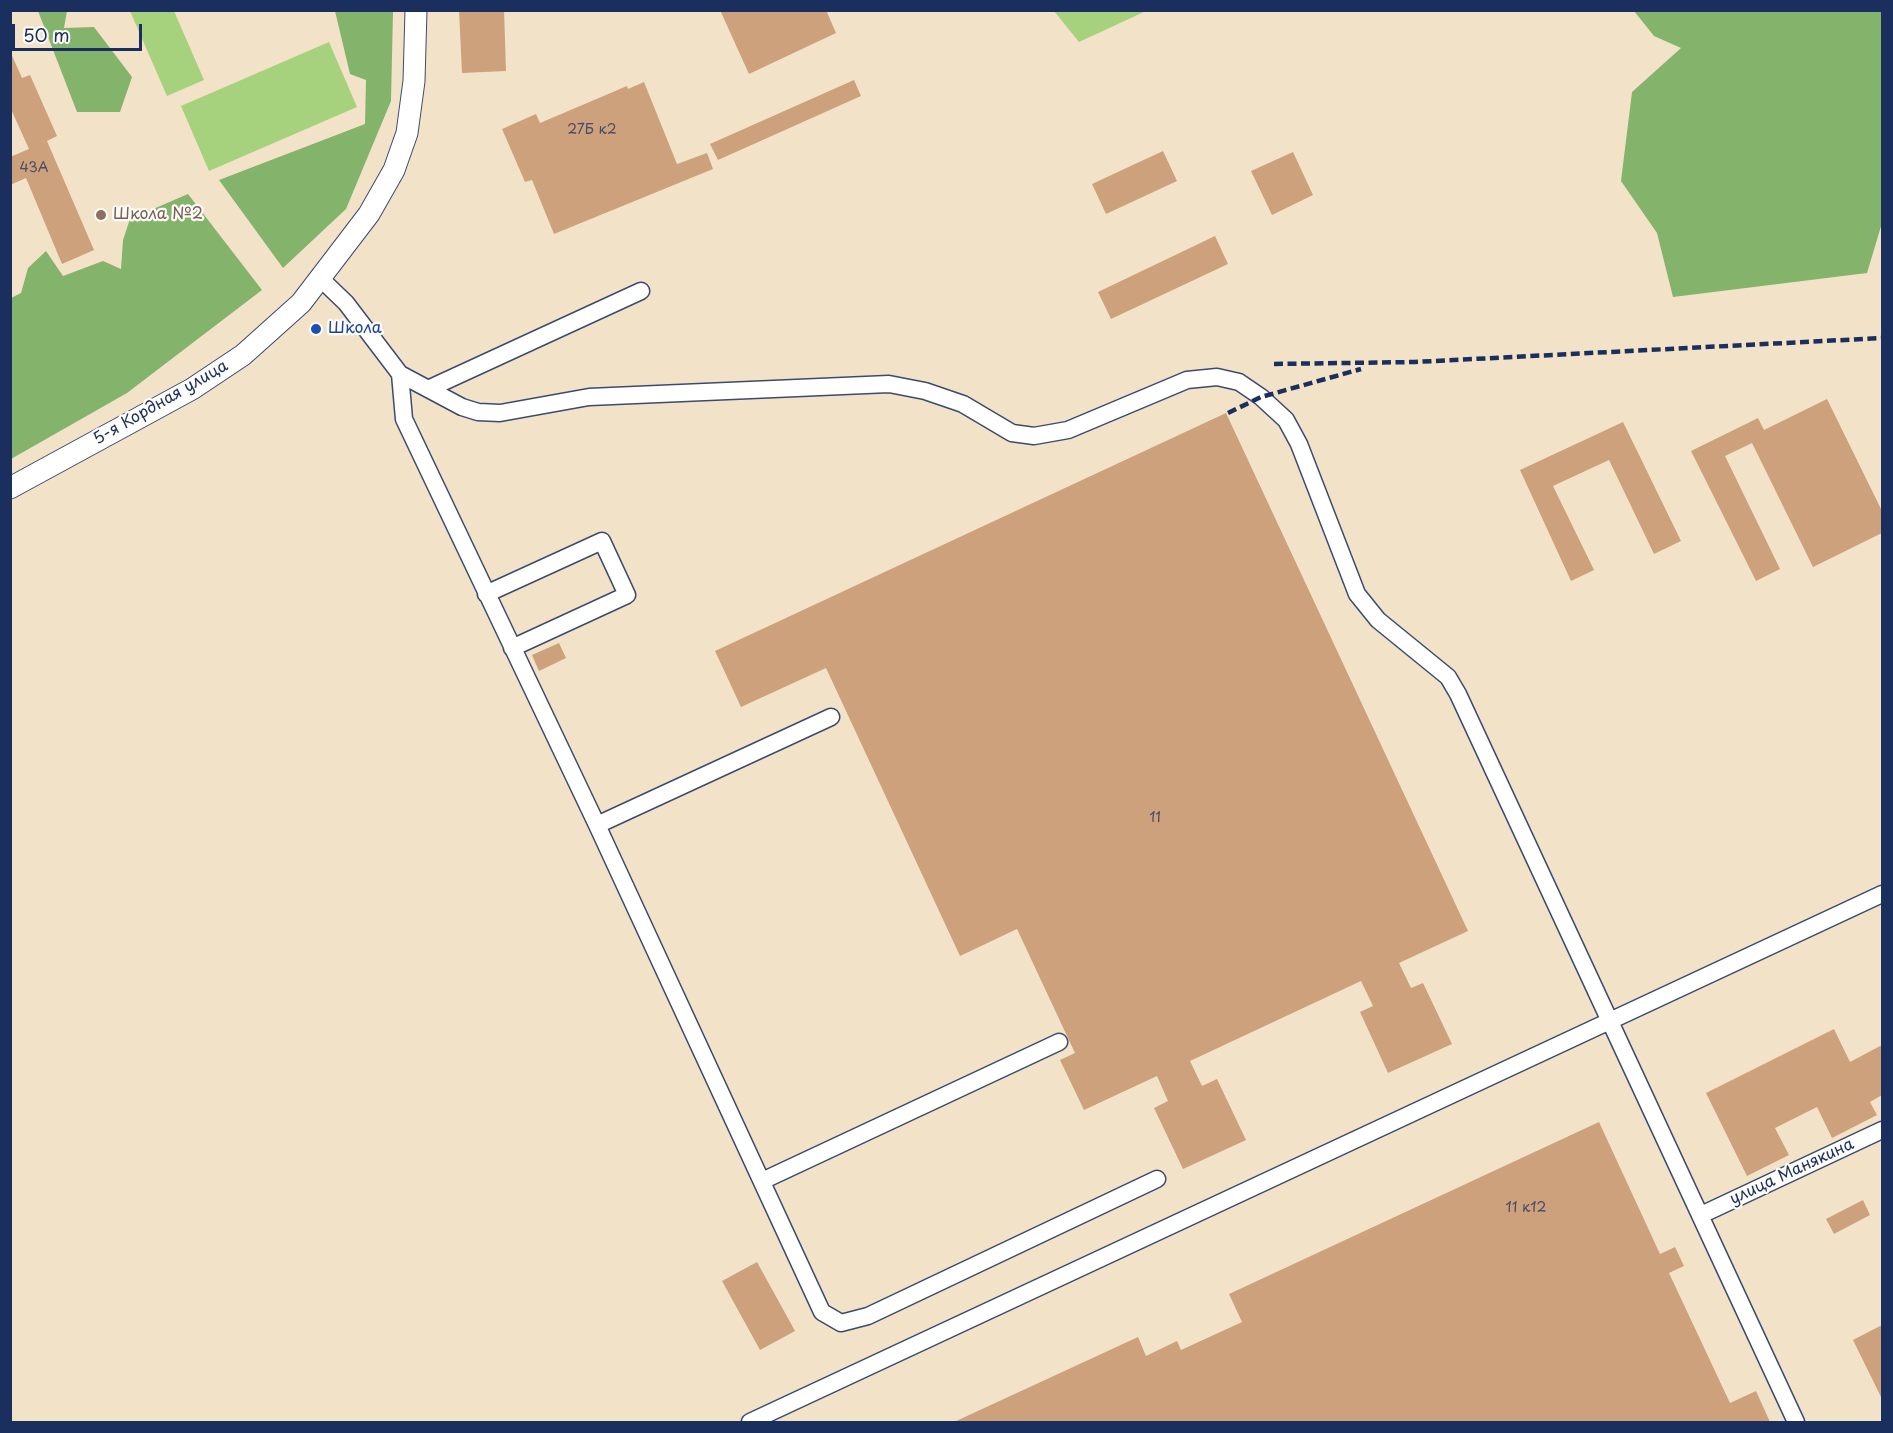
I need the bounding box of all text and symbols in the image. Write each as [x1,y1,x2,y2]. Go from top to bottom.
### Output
scale bar [15,12,146,50]
text: 50 m [23,21,70,48]
house number: 27Б к2 [567,122,617,138]
house number: 43А [20,160,48,176]
place label: Школа №2 [113,205,203,225]
marker: Школа №2 [94,208,108,222]
place label: Школа [328,319,382,339]
marker: Школа [309,322,323,336]
street label: 5-я Кордная улица [90,357,232,449]
house number: 11 [1149,810,1161,826]
street label: улица Манякина [1727,1135,1857,1209]
house number: 11 к12 [1506,1200,1546,1216]

